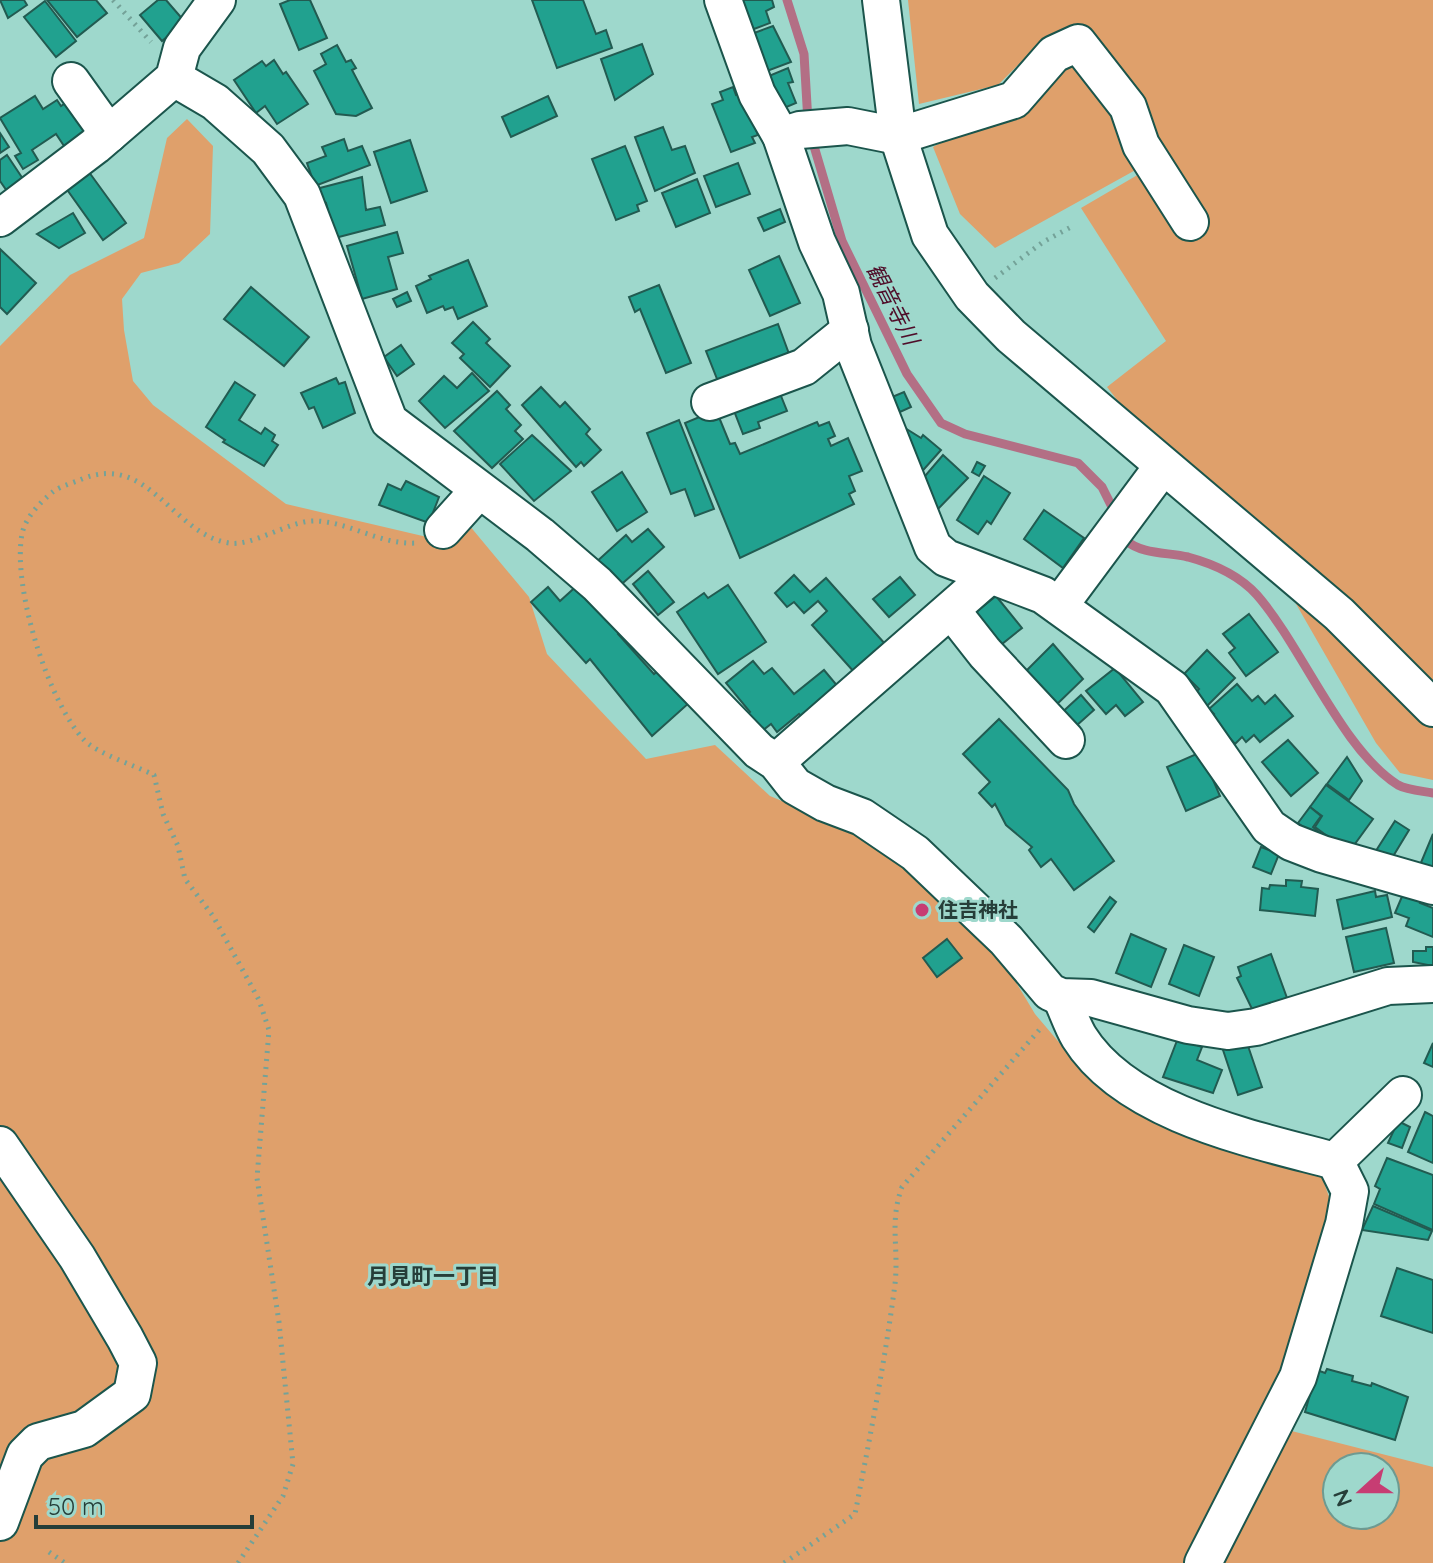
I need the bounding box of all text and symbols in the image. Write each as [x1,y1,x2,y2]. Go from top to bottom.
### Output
water label: 観音寺川 [861,258,926,351]
place label: 住吉神社 [938,897,1018,922]
marker: 住吉神社 [913,901,931,919]
district label: 月見町一丁目 [367,1262,499,1290]
north arrow [1321,1451,1401,1531]
scale bar [36,1479,252,1529]
text: N [1326,1486,1358,1511]
text: 50 m [48,1491,104,1521]

